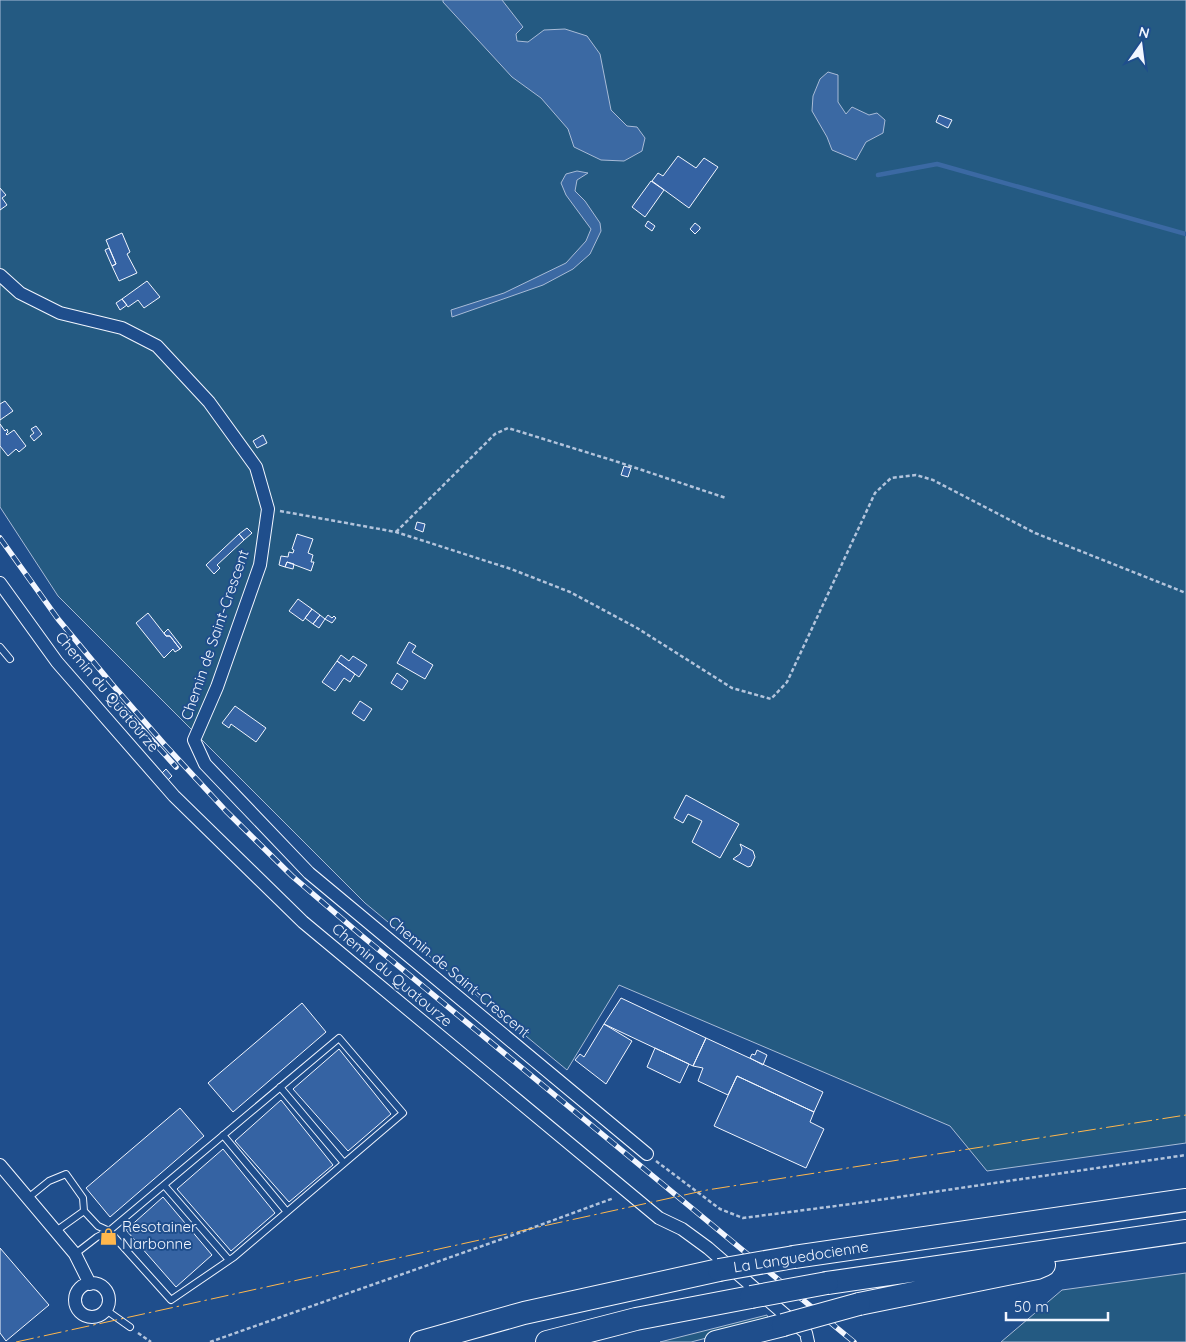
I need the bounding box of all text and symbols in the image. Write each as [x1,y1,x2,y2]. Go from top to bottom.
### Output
north arrow [1116,20,1166,70]
text: N [1137,22,1151,42]
street label: Chemin de Saint-Crescent [176,547,253,723]
street label: Chemin du Quatourze [51,628,163,756]
street label: Chemin de Saint-Crescent [385,912,534,1041]
street label: Chemin du Quatourze [328,919,456,1031]
place label: Resotainer Narbonne [122,1217,197,1253]
shop icon: Resotainer Narbonne [98,1226,118,1246]
street label: La Languedocienne [732,1236,870,1277]
scale bar [1006,1290,1108,1322]
text: 50 m [1014,1297,1049,1316]

